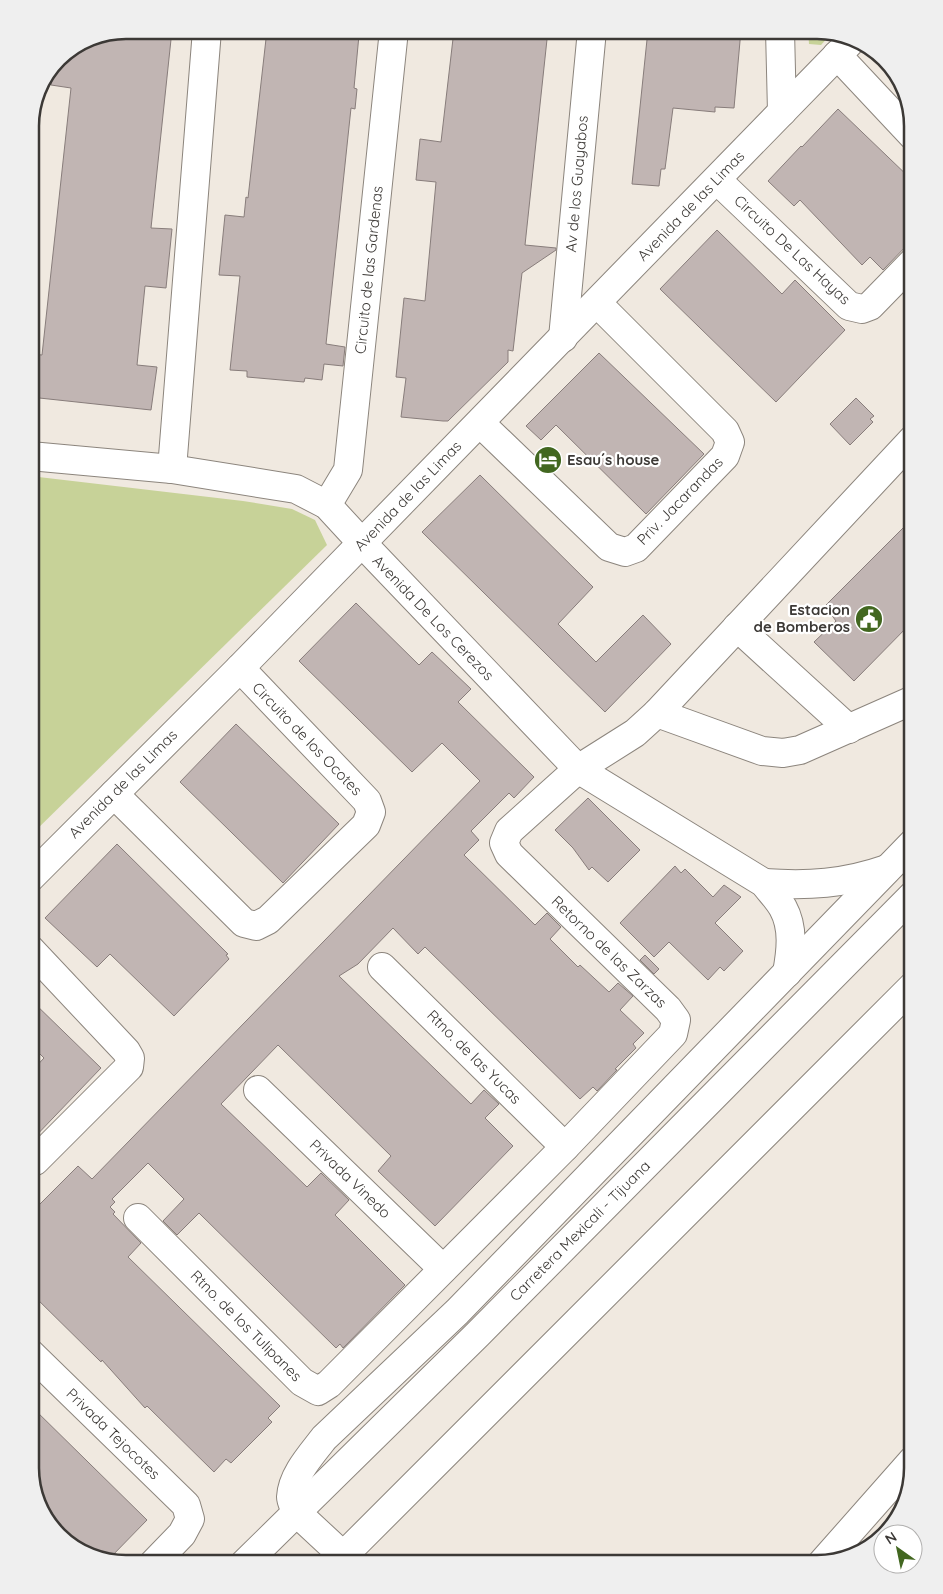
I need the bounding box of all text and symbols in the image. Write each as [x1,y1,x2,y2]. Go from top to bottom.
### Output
street label: Av de los Guayabos [561,115,592,253]
street label: Avenida de las Limas [633,147,748,265]
street label: Circuito de las Gardenas [350,185,387,355]
street label: Circuito De Las Hayas [730,191,855,309]
street label: Avenida de las Limas [350,437,465,555]
hotel icon: Esau´s house [533,445,563,475]
place label: Esau´s house [567,450,660,469]
street label: Priv. Jacarandas [633,452,727,549]
street label: Avenida De Los Cerezos [369,551,498,684]
place label: Estacion de Bomberos [753,600,850,636]
public building icon: Estacion de Bomberos [854,604,884,634]
street label: Circuito de los Ocotes [248,678,366,799]
street label: Avenida de las Limas [64,725,181,842]
street label: Retorno de las Zarzas [548,892,671,1012]
street label: Rtno. de las Yucas [423,1006,525,1108]
street label: Privada Vinedo [306,1135,395,1222]
street label: Carretera Mexicali - Tijuana [505,1156,654,1305]
street label: Rtno. de los Tulipanes [187,1266,306,1385]
street label: Privada Tejocotes [62,1384,164,1483]
north arrow [873,1524,923,1574]
text: N [882,1528,900,1548]

